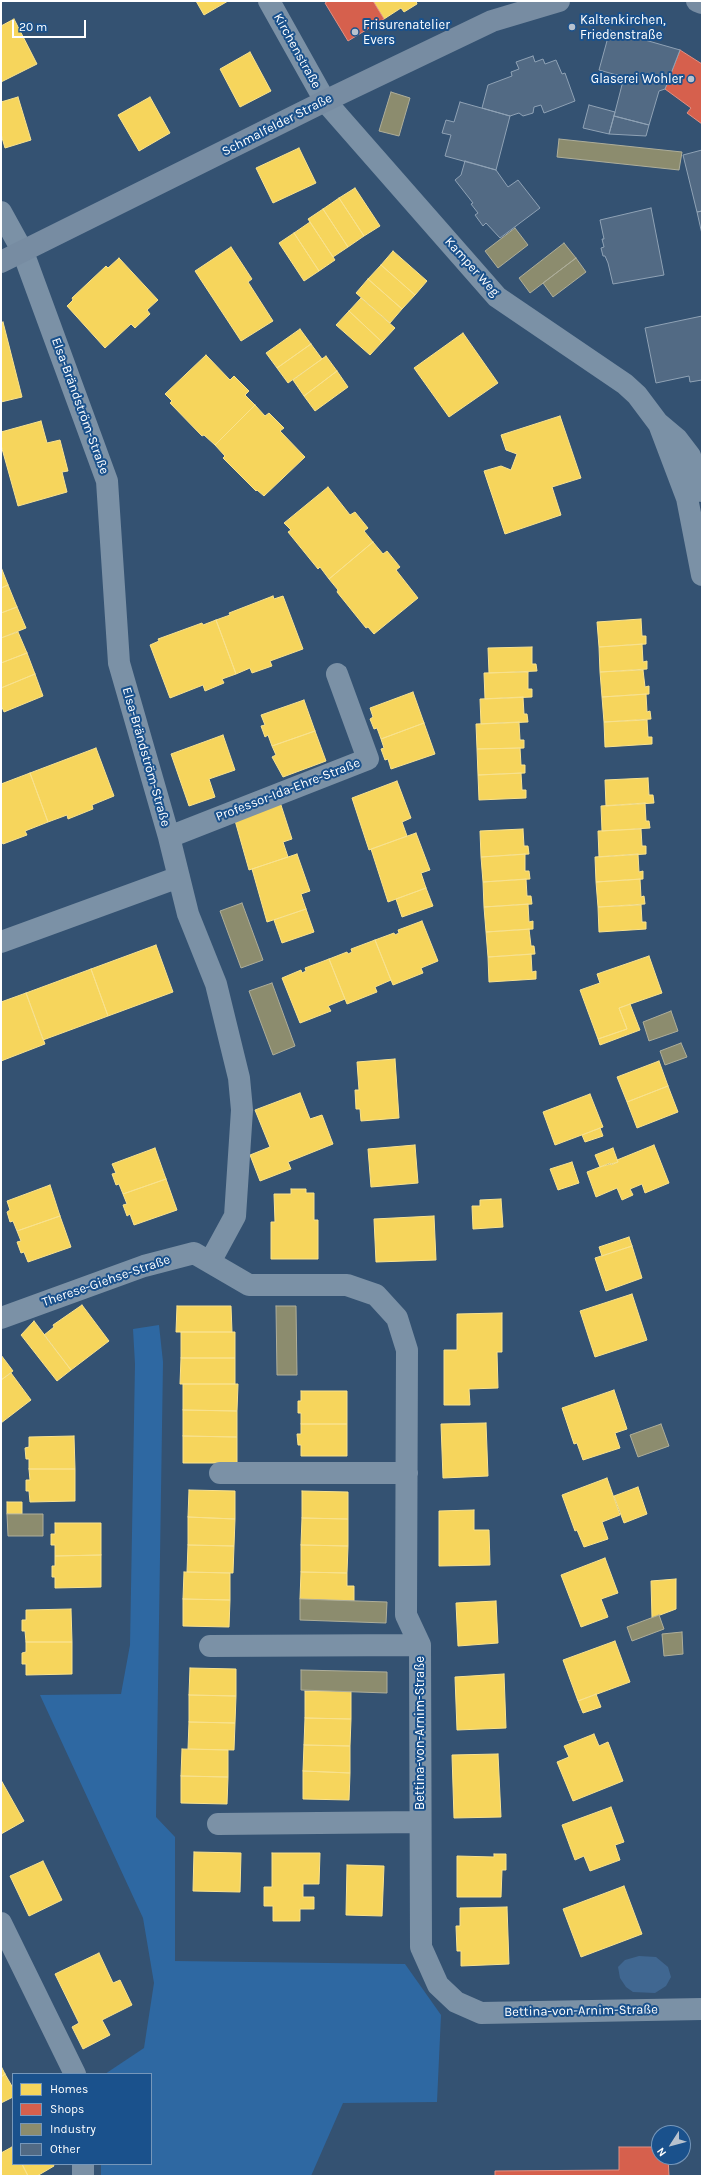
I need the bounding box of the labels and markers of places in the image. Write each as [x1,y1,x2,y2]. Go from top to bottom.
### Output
place label: Kaltenkirchen, Friedenstraße [580,12,666,43]
place label: Frisurenatelier Evers [363,17,450,48]
marker: Kaltenkirchen, Friedenstraße [567,22,577,32]
marker: Frisurenatelier Evers [350,27,360,37]
place label: Glaserei Wohler [591,71,683,87]
marker: Glaserei Wohler [686,74,696,84]

